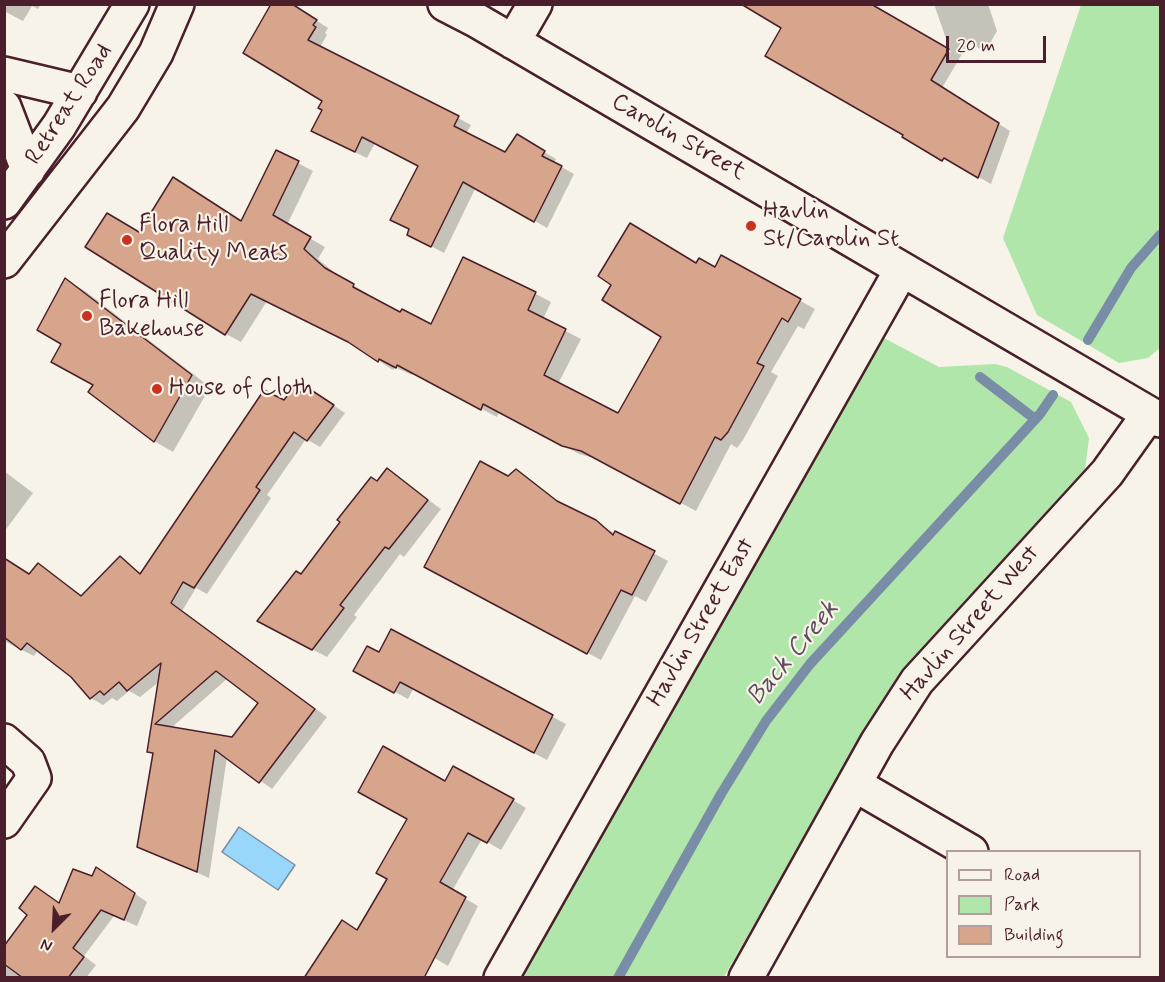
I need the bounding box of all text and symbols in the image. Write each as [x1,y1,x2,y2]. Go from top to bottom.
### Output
scale bar [949,24,1050,62]
text: 20 m [957,34,995,58]
street label: Retreat Road [20,39,120,171]
street label: Carolin Street [606,88,750,188]
place label: Havlin St/Carolin St [763,198,899,254]
place label: Flora Hill Quality Meats [139,212,288,268]
marker: Havlin St/Carolin St [744,219,758,233]
marker: Flora Hill Quality Meats [120,233,134,247]
place label: Flora Hill Bakehouse [99,288,205,344]
marker: Flora Hill Bakehouse [80,309,94,323]
place label: House of Cloth [169,375,313,403]
marker: House of Cloth [150,382,164,396]
street label: Havlin Street East [642,534,762,712]
street label: Havlin Street West [896,540,1046,708]
water label: Back Creek [741,595,847,713]
legend [946,850,1141,958]
text: Road [1004,863,1040,887]
text: Park [1004,893,1040,917]
north arrow [24,898,84,958]
text: Building [1004,923,1064,947]
text: N [37,933,56,957]

